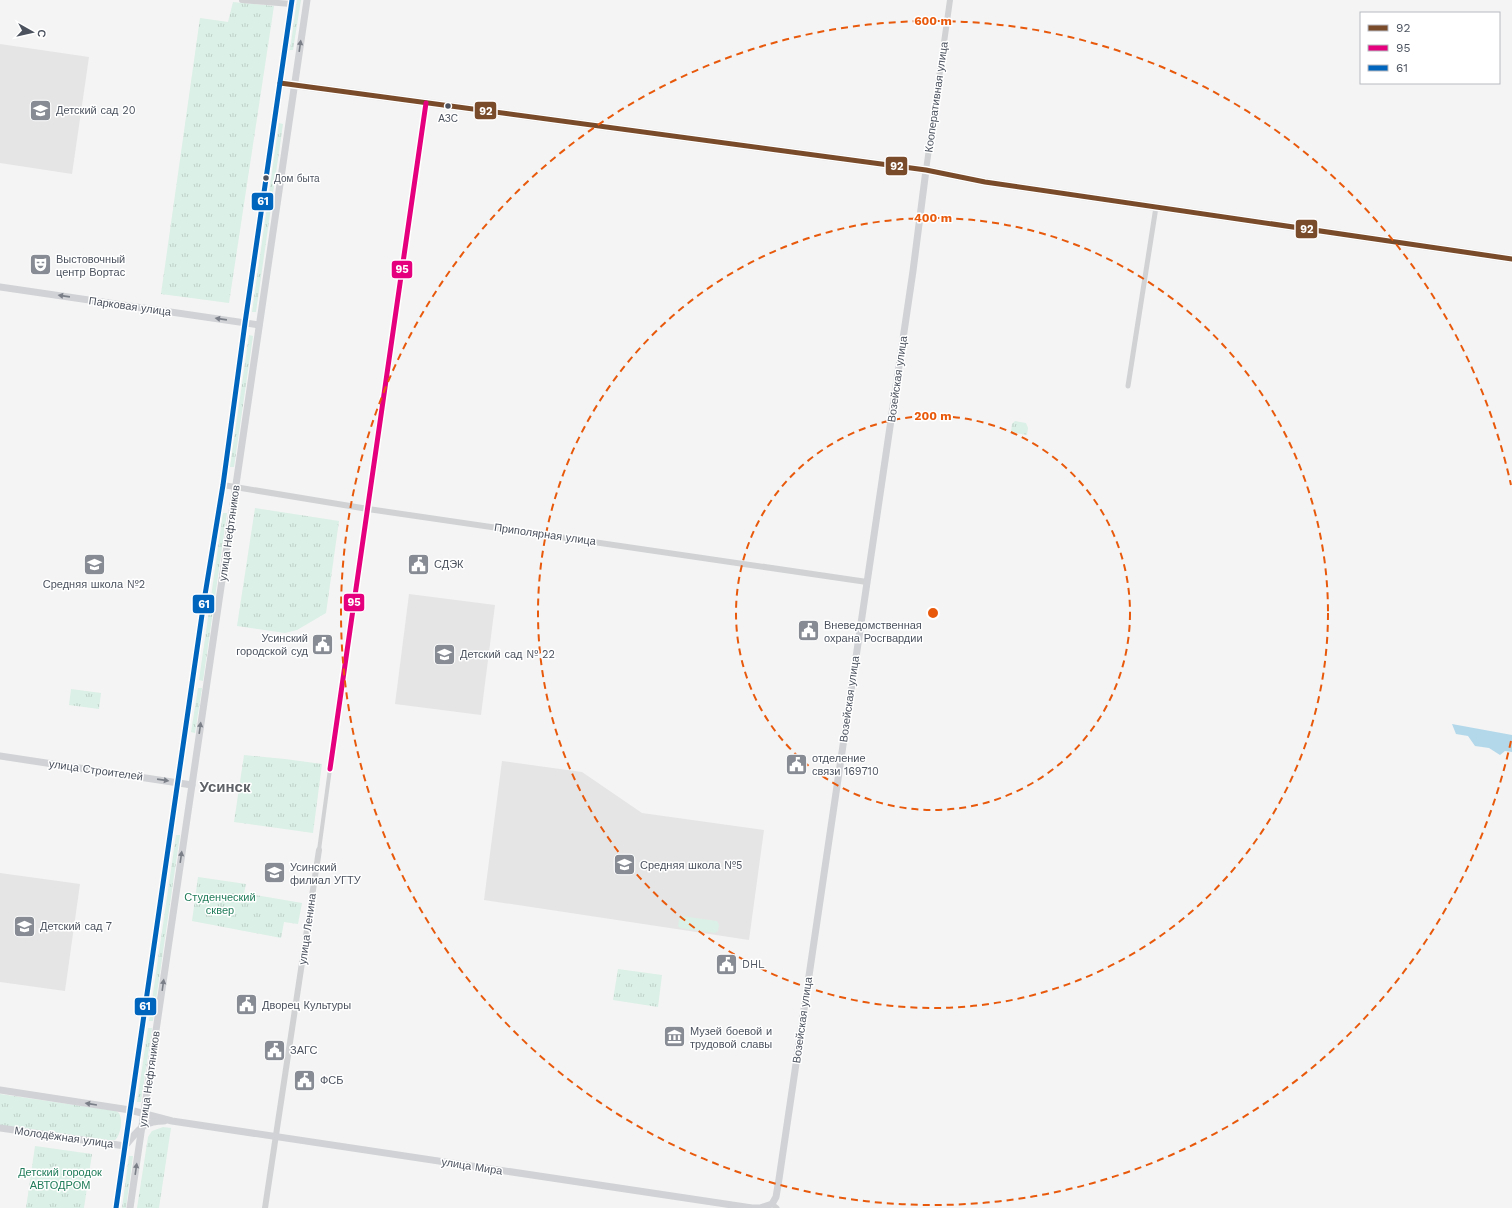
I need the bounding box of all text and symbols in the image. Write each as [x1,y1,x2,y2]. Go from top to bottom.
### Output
north arrow [12,12,52,52]
legend [1360,12,1500,84]
text: 600 m [914,14,952,28]
text: 92 [1396,21,1410,35]
text: С [34,28,48,38]
one-way arrow [297,40,303,52]
street label: Кооперативная улица [922,40,951,153]
text: 95 [1396,41,1410,55]
text: 61 [1396,61,1408,75]
school or university icon: Детский сад 20 [28,97,54,123]
marker: АЗС [443,101,453,111]
line badge: 92 [474,101,497,120]
place label: Детский сад 20 [56,104,136,117]
text: 92 [479,105,493,118]
place label: АЗС [438,113,458,124]
line badge: 92 [885,156,908,176]
text: 92 [890,160,904,173]
marker: Дом быта [261,173,271,183]
place label: Дом быта [274,173,320,184]
line badge: 61 [251,192,274,211]
text: 61 [257,195,269,208]
text: 400 m [914,211,952,225]
line badge: 92 [1295,219,1318,239]
text: 92 [1300,223,1314,236]
theatre icon: Выстовочный центр Вортас [28,252,54,278]
place label: Выстовочный центр Вортас [56,253,126,279]
line badge: 95 [391,260,413,279]
text: 95 [395,263,409,276]
one-way arrow [58,293,70,299]
street label: Парковая улица [88,294,173,319]
one-way arrow [214,316,227,322]
street label: Возейская улица [885,334,910,423]
text: 200 m [914,409,952,423]
street label: улица Нефтяников [216,484,243,582]
street label: Приполярная улица [493,521,598,548]
school or university icon: Средняя школа №2 [81,551,107,577]
public building icon: СДЭК [406,551,432,577]
place label: СДЭК [434,558,464,571]
place label: Средняя школа №2 [43,578,145,591]
line badge: 95 [343,593,365,612]
line badge: 61 [192,594,215,614]
text: 95 [347,596,361,609]
text: 61 [198,598,210,611]
centre of rings [926,606,940,620]
public building icon: Вневедомственная охрана Росгвардии [796,618,822,644]
place label: Вневедомственная охрана Росгвардии [824,619,923,645]
public building icon: Усинский городской суд [310,631,336,657]
place label: Усинский городской суд [236,632,309,658]
school or university icon: Детский сад № 22 [432,641,458,667]
place label: Детский сад № 22 [460,648,555,661]
street label: Возейская улица [837,654,862,743]
one-way arrow [197,722,203,734]
public building icon: отделение связи 169710 [784,751,810,777]
place label: отделение связи 169710 [812,752,879,778]
street label: улица Строителей [48,757,144,784]
one-way arrow [157,777,169,783]
district label: Усинск [200,778,251,796]
one-way arrow [178,851,184,863]
school or university icon: Средняя школа №5 [611,852,637,878]
place label: Средняя школа №5 [640,859,742,872]
school or university icon: Усинский филиал УГТУ [262,860,288,886]
place label: Усинский филиал УГТУ [290,861,362,887]
park label: Студенческий сквер [184,891,256,917]
street label: улица Ленина [296,892,319,966]
school or university icon: Детский сад 7 [12,913,38,939]
place label: Детский сад 7 [40,920,112,933]
public building icon: DHL [713,951,739,977]
place label: DHL [742,958,765,971]
street label: Возейская улица [790,975,815,1064]
one-way arrow [160,979,166,991]
public building icon: Дворец Культуры [233,992,259,1018]
line badge: 61 [134,997,157,1016]
place label: Дворец Культуры [262,999,351,1012]
text: 61 [139,1000,151,1013]
museum icon: Музей боевой и трудовой славы [661,1024,687,1050]
place label: Музей боевой и трудовой славы [690,1025,772,1051]
street label: улица Нефтяников [136,1030,163,1128]
public building icon: ЗАГС [262,1037,288,1063]
place label: ЗАГС [290,1044,317,1057]
public building icon: ФСБ [291,1067,317,1093]
place label: ФСБ [320,1074,344,1087]
one-way arrow [85,1101,98,1107]
street label: Молодёжная улица [14,1124,115,1151]
street label: улица Мира [441,1155,504,1178]
one-way arrow [133,1163,139,1175]
park label: Детский городок АВТОДРОМ [18,1166,102,1192]

